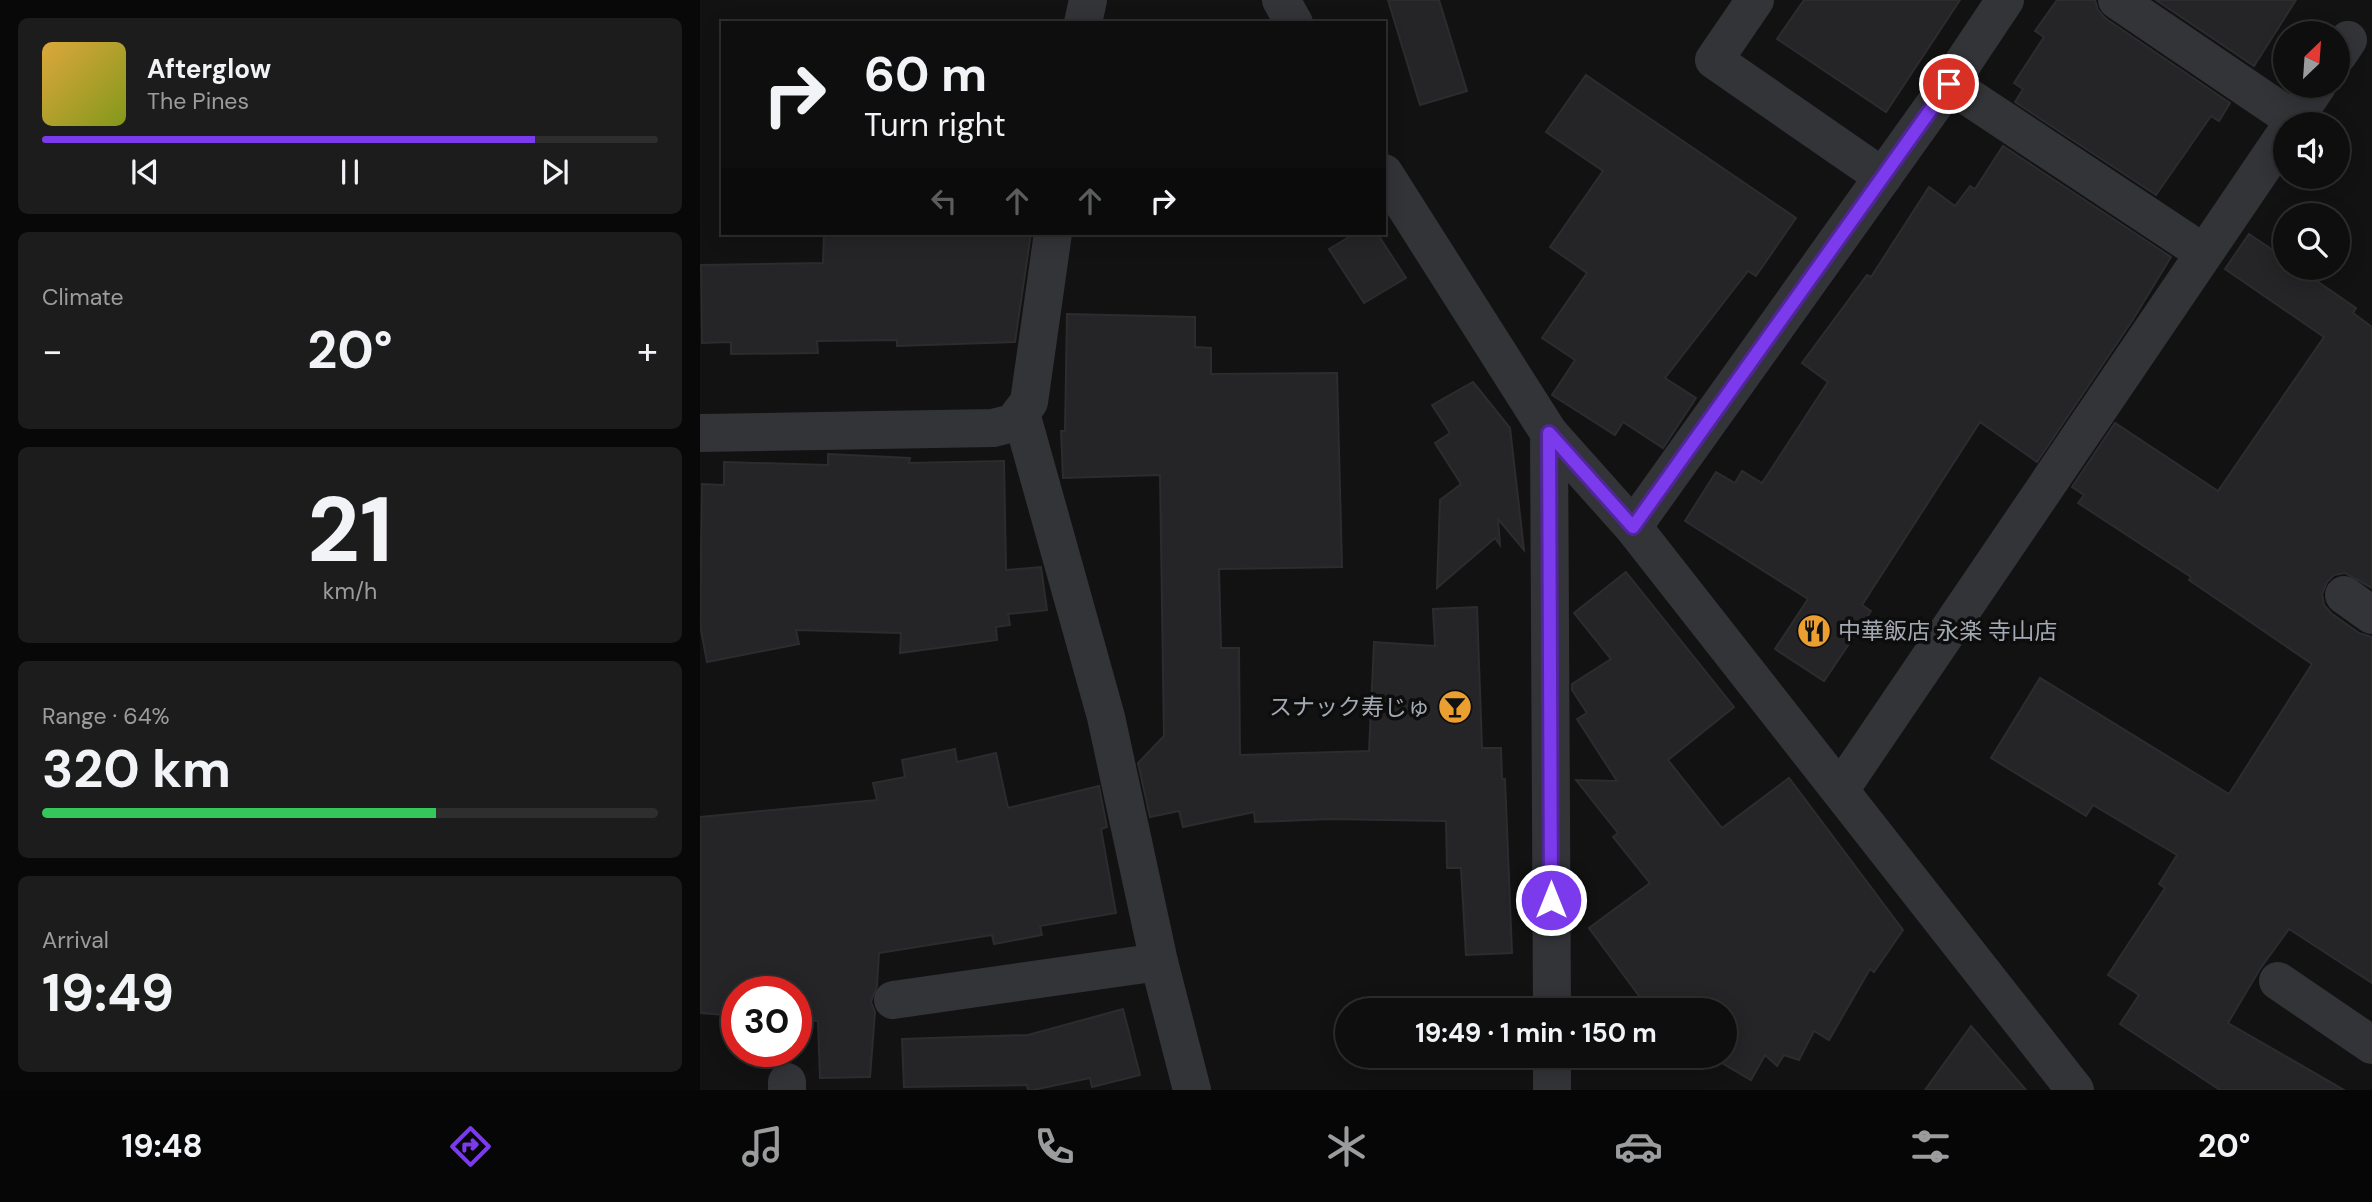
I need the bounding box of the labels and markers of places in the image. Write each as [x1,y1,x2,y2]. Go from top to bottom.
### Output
pin [1919,54,1979,114]
restaurant icon: 中華飯店 永楽 寺山店 [1795,612,1833,650]
place label: 中華飯店 永楽 寺山店 [1838,616,2057,646]
bar icon: スナック寿じゅ [1436,688,1474,726]
place label: スナック寿じゅ [1269,692,1430,722]

